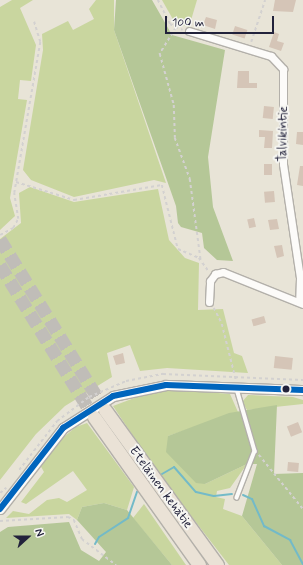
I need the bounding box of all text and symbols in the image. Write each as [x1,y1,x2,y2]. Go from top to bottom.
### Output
scale bar [167,8,276,34]
text: 100 m [172,15,204,31]
street label: Talvikintie [276,106,292,162]
unlabelled marker [281,384,291,394]
street label: Eteläinen kehätie [125,444,195,532]
north arrow [8,517,48,557]
text: N [31,527,47,539]

